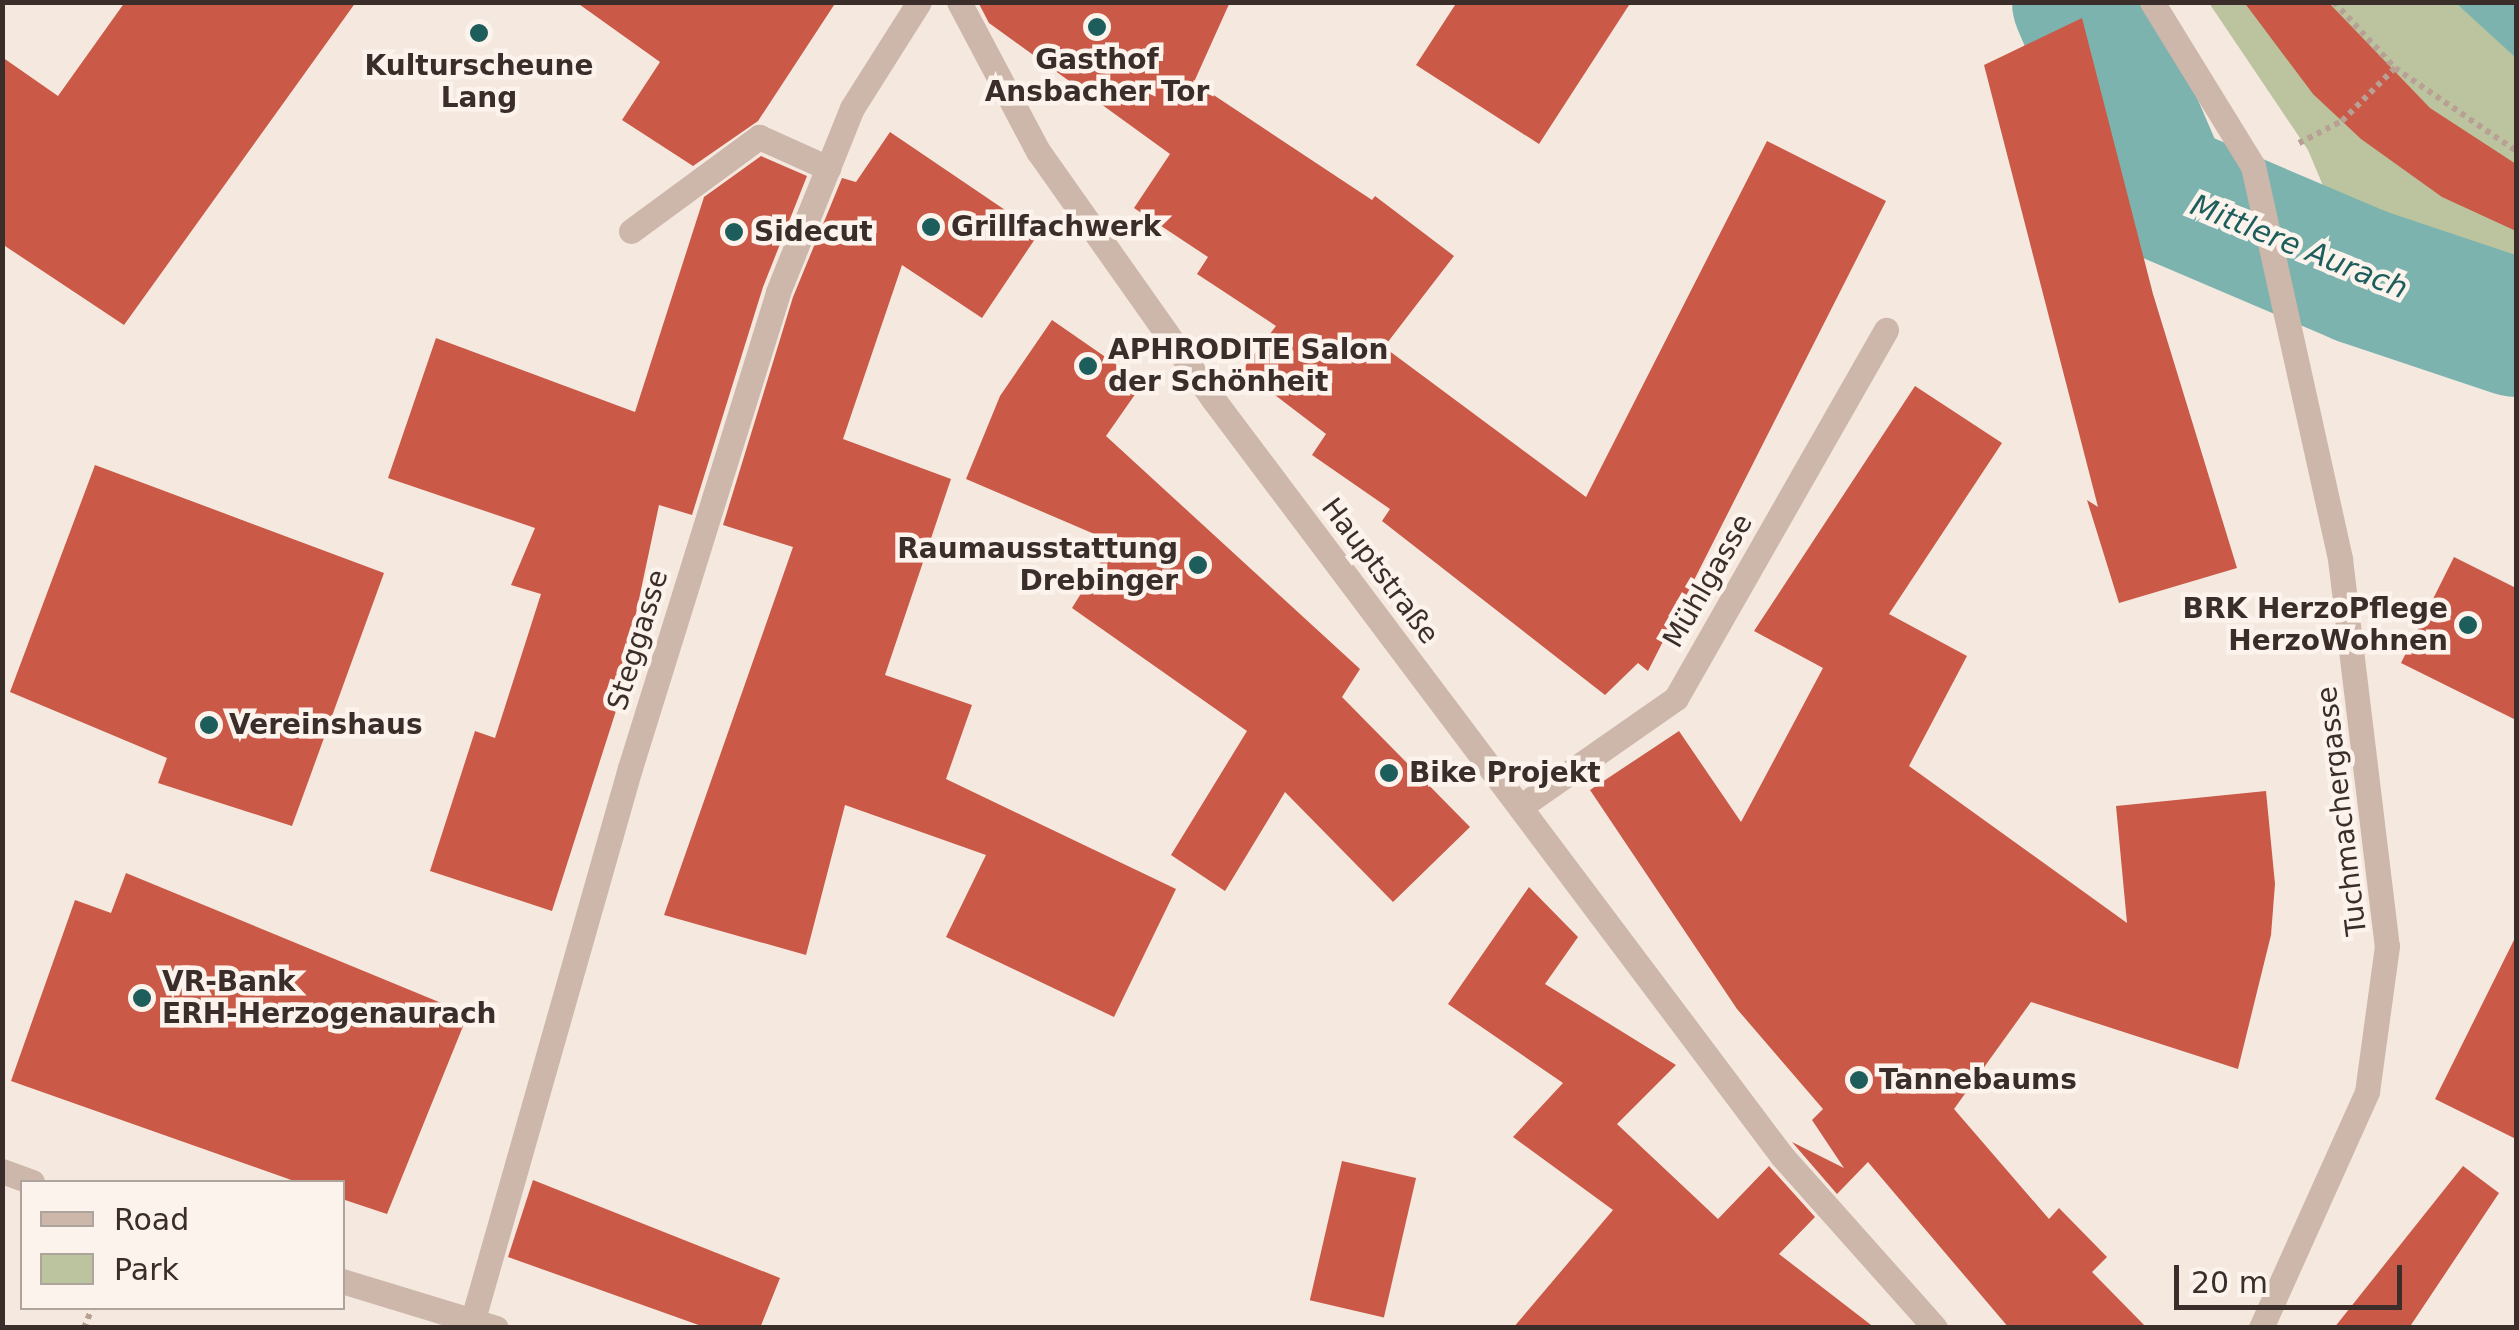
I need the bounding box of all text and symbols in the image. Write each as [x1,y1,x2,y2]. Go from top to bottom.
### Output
marker: Gasthof Ansbacher Tor [1086,16,1108,38]
marker: Kulturscheune Lang [468,22,490,44]
place label: Gasthof Ansbacher Tor [985,43,1209,109]
place label: Kulturscheune Lang [365,49,593,115]
water label: Mittlere Aurach [2185,187,2413,307]
place label: Grillfachwerk [951,210,1161,244]
place label: Sidecut [754,215,873,249]
marker: Grillfachwerk [920,216,942,238]
marker: Sidecut [723,221,745,243]
place label: APHRODITE Salon der Schönheit [1108,333,1388,399]
marker: APHRODITE Salon der Schönheit [1077,355,1099,377]
street label: Hauptstraße [1314,491,1446,651]
street label: Mühlgasse [1656,508,1760,654]
place label: Raumausstattung Drebinger [897,532,1178,598]
marker: Raumausstattung Drebinger [1187,554,1209,576]
street label: Steggasse [601,566,675,714]
place label: BRK HerzoPflege HerzoWohnen [2183,592,2448,658]
marker: BRK HerzoPflege HerzoWohnen [2457,614,2479,636]
street label: Tuchmachergasse [2310,684,2374,938]
place label: Vereinshaus [229,708,423,742]
marker: Vereinshaus [198,714,220,736]
place label: Bike Projekt [1409,756,1601,790]
marker: Bike Projekt [1378,762,1400,784]
place label: VR-Bank ERH-Herzogenaurach [162,965,497,1031]
marker: VR-Bank ERH-Herzogenaurach [131,987,153,1009]
place label: Tannebaums [1879,1063,2077,1097]
marker: Tannebaums [1848,1069,1870,1091]
legend [20,1180,345,1310]
text: Road [114,1202,189,1237]
scale bar [2179,1245,2406,1307]
text: Park [114,1252,179,1287]
text: 20 m [2191,1265,2268,1300]

